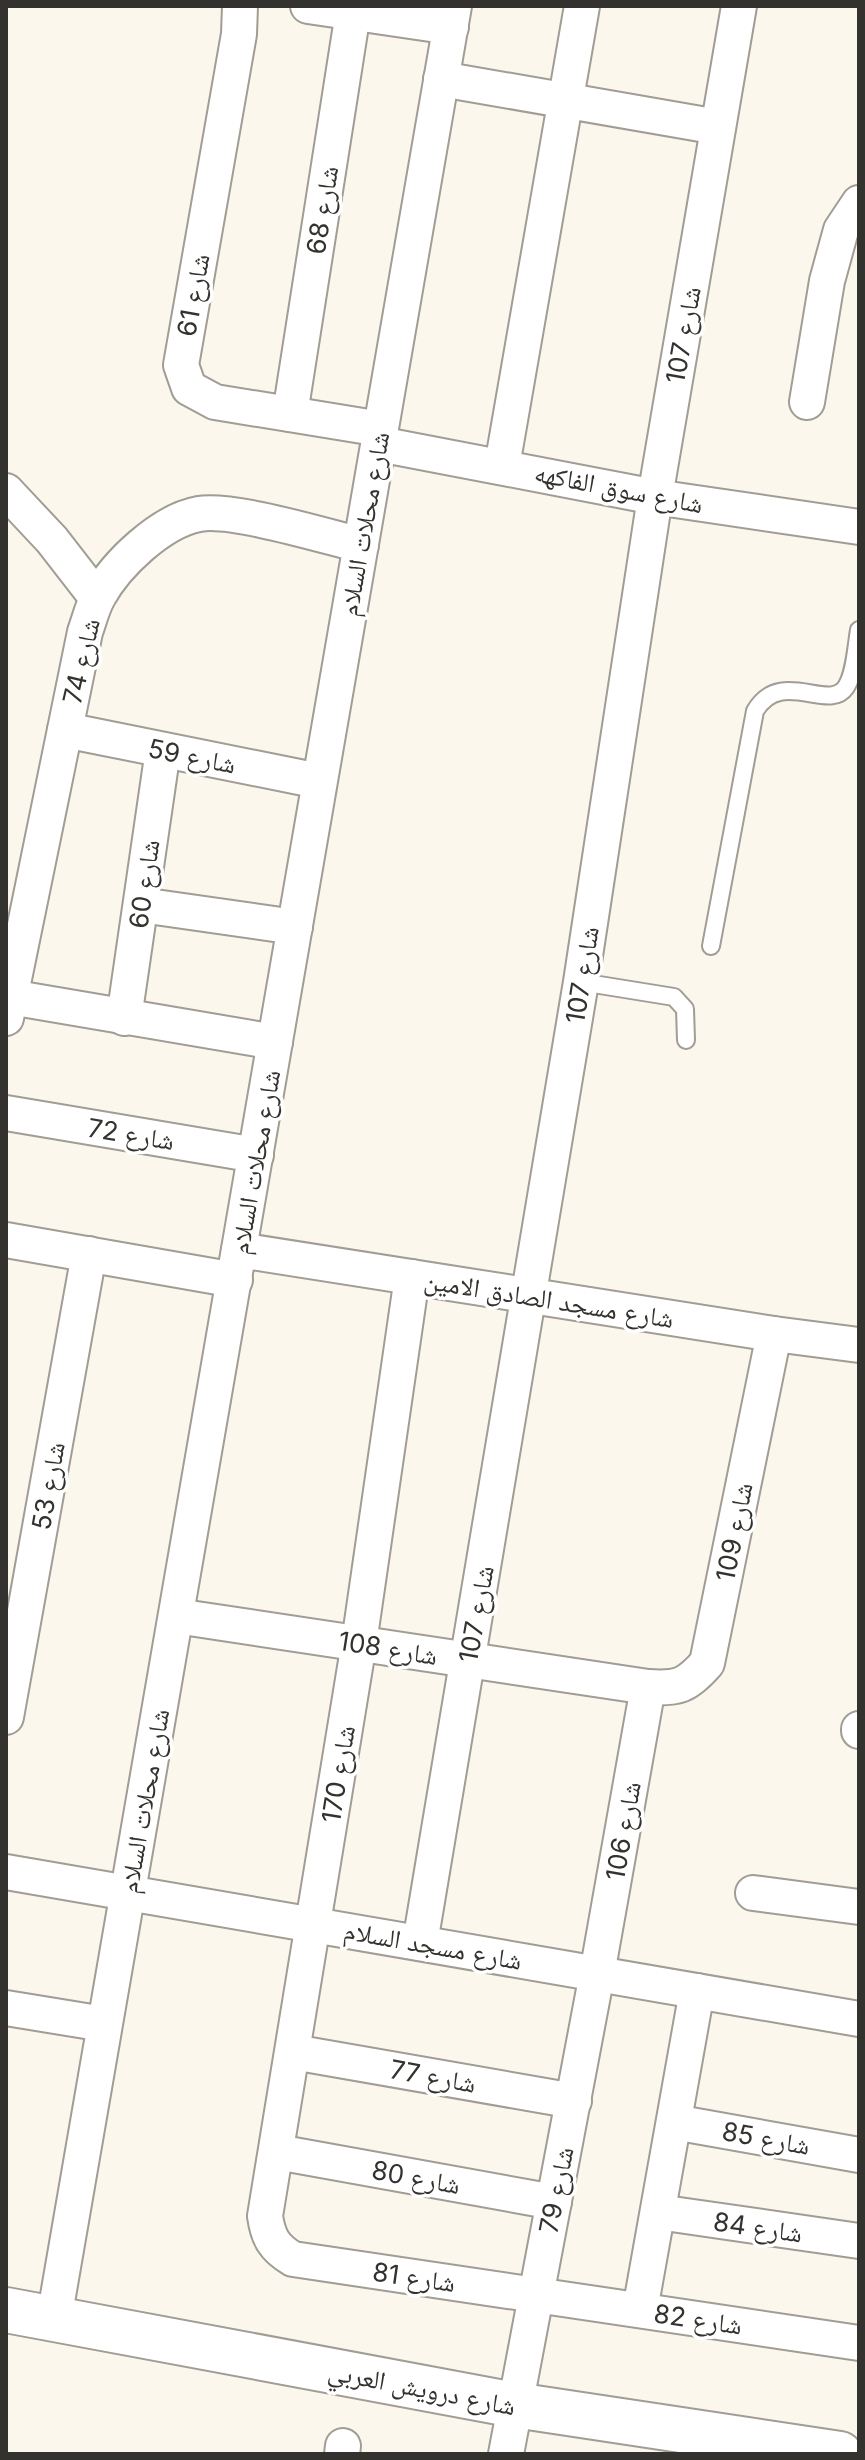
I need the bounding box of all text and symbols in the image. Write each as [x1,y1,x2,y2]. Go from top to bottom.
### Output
street label: شارع 68 [300,164,345,257]
street label: شارع 61 [170,251,216,339]
street label: شارع 107 [659,284,708,386]
street label: شارع محلات السلام [333,429,398,619]
street label: شارع سوق الفاكهه [532,456,706,521]
street label: شارع 74 [56,615,107,707]
street label: شارع 59 [145,732,238,781]
street label: شارع 60 [122,838,167,931]
street label: شارع 107 [559,924,606,1026]
street label: شارع محلات السلام [224,1067,289,1257]
street label: شارع 72 [85,1112,177,1157]
street label: شارع مسجد الصادق الامين [422,1264,676,1335]
street label: شارع 53 [25,1440,72,1533]
street label: شارع 109 [709,1480,760,1584]
street label: شارع 107 [452,1563,501,1665]
street label: شارع 108 [336,1625,440,1672]
street label: شارع محلات السلام [113,1706,178,1896]
street label: شارع 170 [315,1723,362,1825]
street label: شارع 106 [599,1779,648,1883]
street label: شارع مسجد السلام [341,1914,524,1979]
street label: شارع 77 [387,2053,478,2100]
street label: شارع 85 [719,2115,812,2162]
street label: شارع 79 [532,2144,581,2236]
street label: شارع 80 [369,2154,463,2201]
street label: شارع 84 [711,2205,805,2250]
street label: شارع 81 [370,2256,457,2299]
street label: شارع 82 [652,2297,744,2342]
street label: شارع درويش العربي [325,2355,518,2427]

